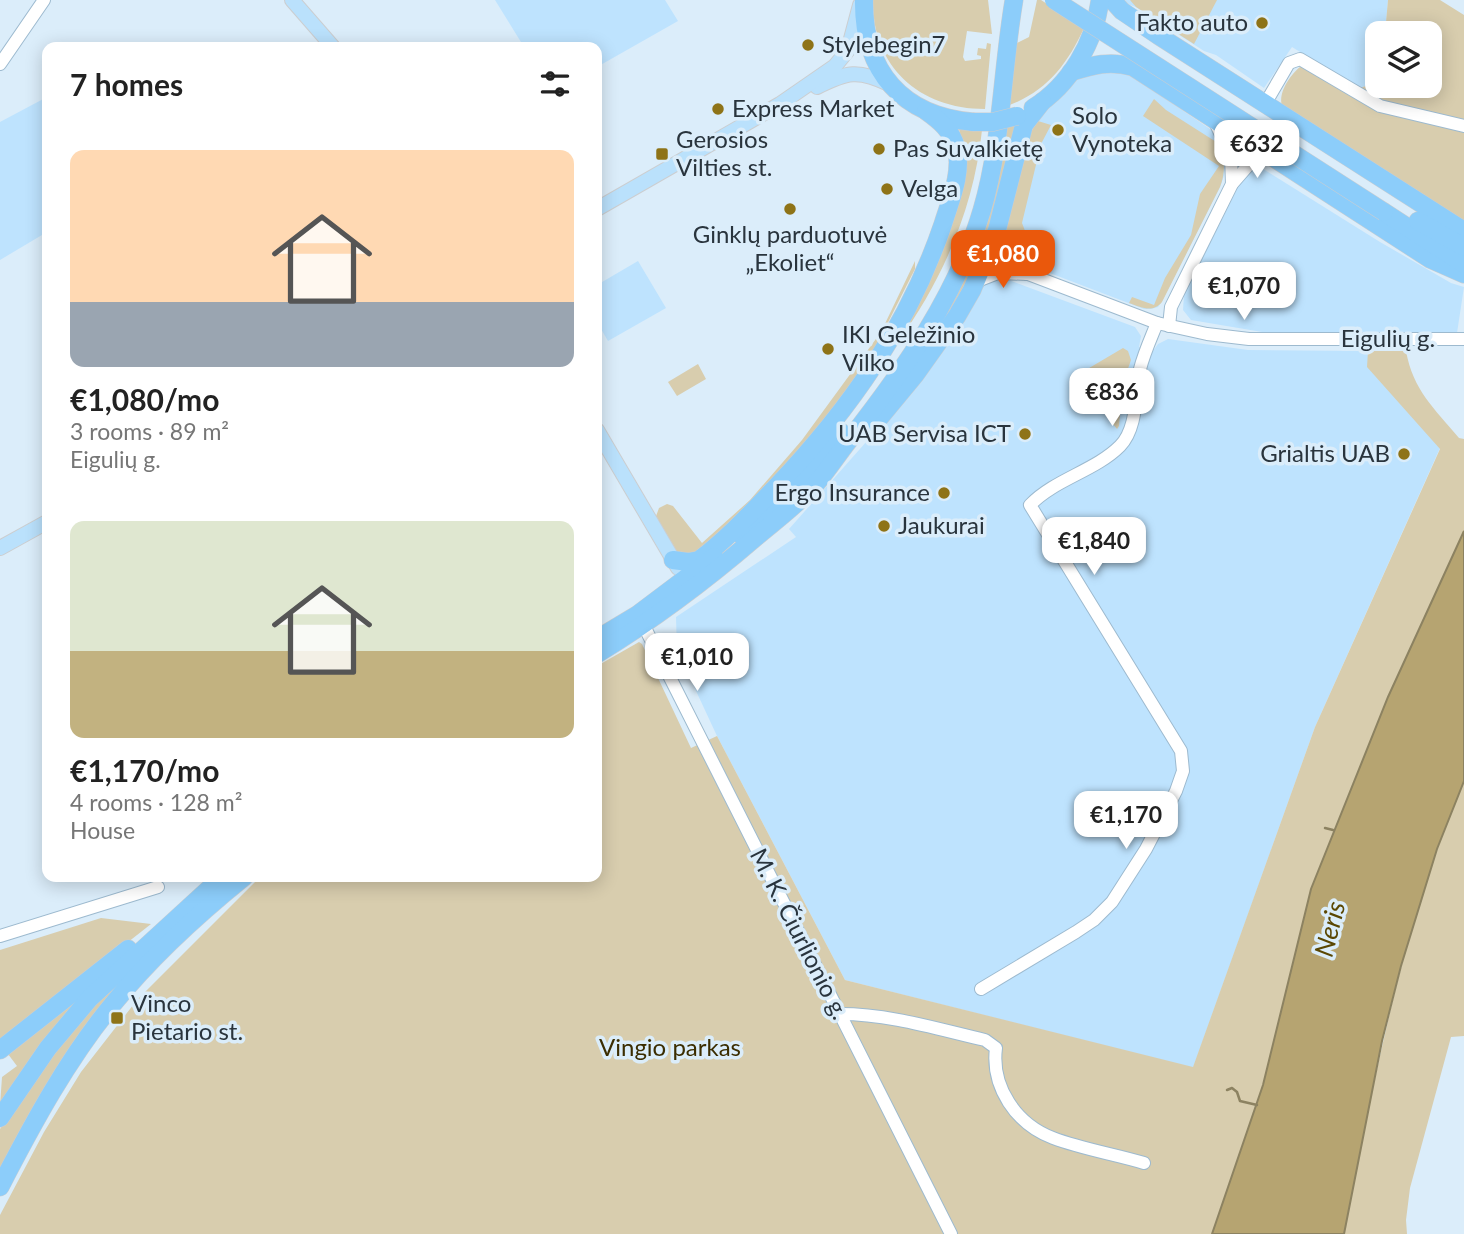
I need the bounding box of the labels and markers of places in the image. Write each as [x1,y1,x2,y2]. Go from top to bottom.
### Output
place label: Fakto auto [1136,7,1248,36]
marker: Fakto auto [1254,15,1270,31]
place label: Stylebegin7 [822,29,945,58]
marker: Stylebegin7 [800,37,816,53]
place label: Express Market [732,93,895,122]
place label: Solo Vynoteka [1072,100,1172,157]
marker: Express Market [710,101,726,117]
pin: €632 [1216,120,1298,180]
marker: Solo Vynoteka [1050,122,1066,138]
place label: Gerosios Vilties st. [676,124,772,181]
place label: Pas Suvalkietę [893,133,1043,162]
marker: Pas Suvalkietę [871,141,887,157]
marker: Gerosios Vilties st. [654,146,670,162]
place label: Velga [901,173,958,202]
marker: Velga [879,181,895,197]
marker: Ginklų parduotuvė „Ekoliet“ [782,201,798,217]
place label: Ginklų parduotuvė „Ekoliet“ [693,219,887,276]
pin: €1,080 [946,230,1060,290]
pin: €1,070 [1187,262,1301,322]
place label: IKI Geležinio Vilko [842,319,975,376]
marker: IKI Geležinio Vilko [820,341,836,357]
pin: €836 [1071,368,1153,428]
place label: UAB Servisa ICT [838,418,1011,447]
marker: UAB Servisa ICT [1017,426,1033,442]
place label: Grialtis UAB [1260,438,1390,467]
marker: Grialtis UAB [1396,446,1412,462]
place label: Ergo Insurance [774,477,930,506]
marker: Ergo Insurance [936,485,952,501]
place label: Jaukurai [898,510,985,539]
marker: Jaukurai [876,518,892,534]
pin: €1,840 [1037,518,1151,577]
pin: €1,010 [640,634,754,693]
pin: €1,170 [1069,792,1183,851]
place label: Vinco Pietario st. [131,988,243,1045]
marker: Vinco Pietario st. [109,1010,125,1026]

